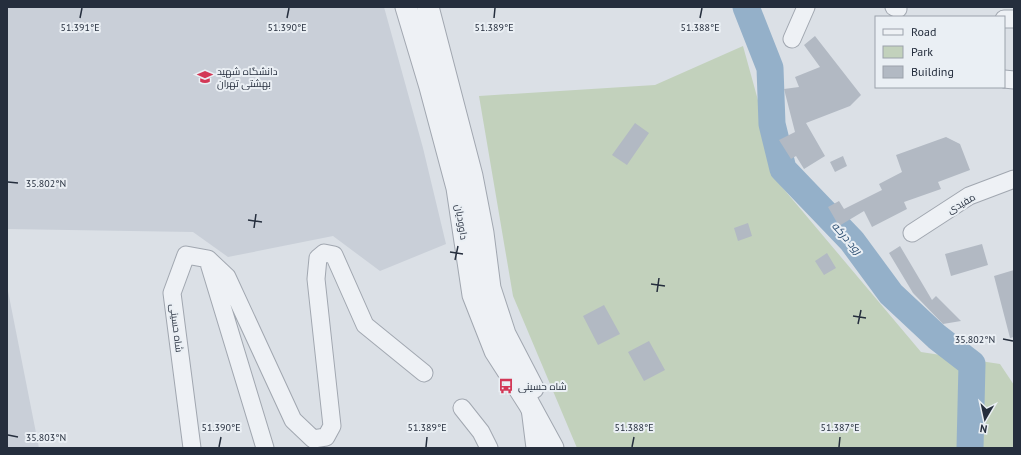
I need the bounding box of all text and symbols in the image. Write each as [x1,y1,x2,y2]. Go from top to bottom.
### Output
legend [875,16,1005,88]
text: 51.391°E [61,21,100,34]
text: 51.390°E [268,21,307,34]
text: 51.389°E [475,21,514,34]
text: 51.388°E [681,21,720,34]
text: Road [911,24,936,39]
text: Park [911,44,933,59]
text: Building [911,64,954,79]
place label: دانشگاه شهید بهشتی تهران [217,65,278,90]
school or university icon: دانشگاه شهید بهشتی تهران [196,68,214,86]
text: 35.802°N [26,177,66,190]
street label: مفیدی [945,190,978,216]
street label: داوودیان [452,204,471,241]
water label: رود درکه [829,219,866,258]
street label: شاه حسینی [167,303,186,353]
text: 35.802°N [955,333,995,346]
bus stop icon: شاه حسینی [497,377,515,395]
place label: شاه حسینی [518,380,567,393]
north arrow [965,399,1005,439]
text: 51.390°E [202,421,241,434]
text: 51.389°E [408,421,447,434]
text: 51.388°E [615,421,654,434]
text: 51.387°E [821,421,860,434]
text: N [979,421,988,436]
text: 35.803°N [26,431,66,444]

